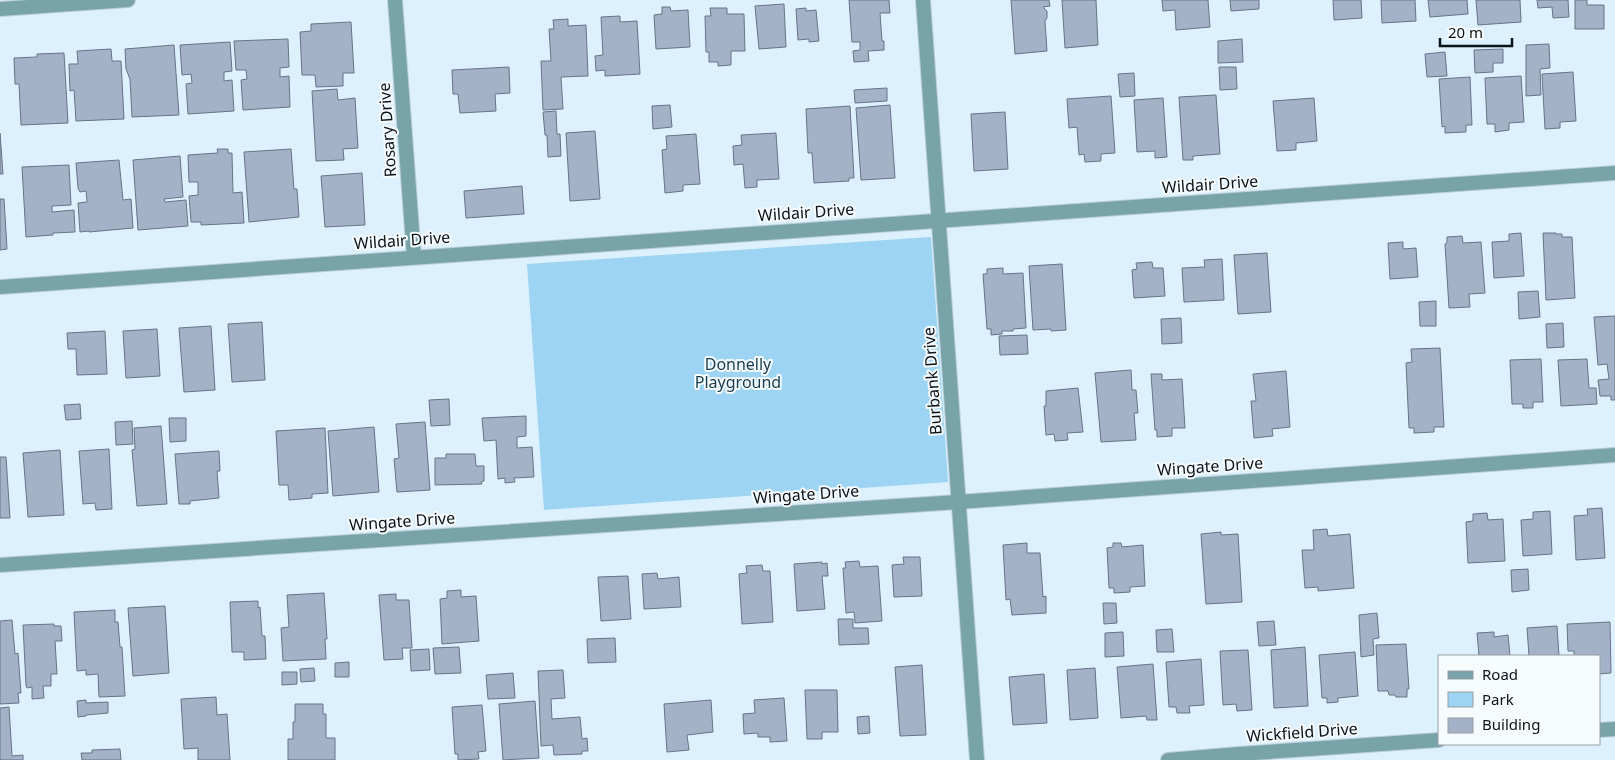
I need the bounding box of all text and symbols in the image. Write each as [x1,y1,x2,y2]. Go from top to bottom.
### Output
scale bar [1440,15,1512,47]
text: 20 m [1448,22,1483,42]
street label: Rosary Drive [373,82,401,178]
street label: Wildair Drive [1161,170,1259,198]
street label: Wildair Drive [757,198,855,226]
street label: Wildair Drive [353,226,451,254]
street label: Burbank Drive [917,326,947,436]
park label: Donnelly Playground [695,353,781,393]
street label: Wingate Drive [1156,451,1264,481]
street label: Wingate Drive [752,479,860,509]
street label: Wingate Drive [348,506,456,536]
legend [1438,655,1600,745]
text: Road [1482,664,1518,684]
text: Park [1482,689,1514,709]
text: Building [1482,714,1540,734]
street label: Wickfield Drive [1246,717,1358,747]

